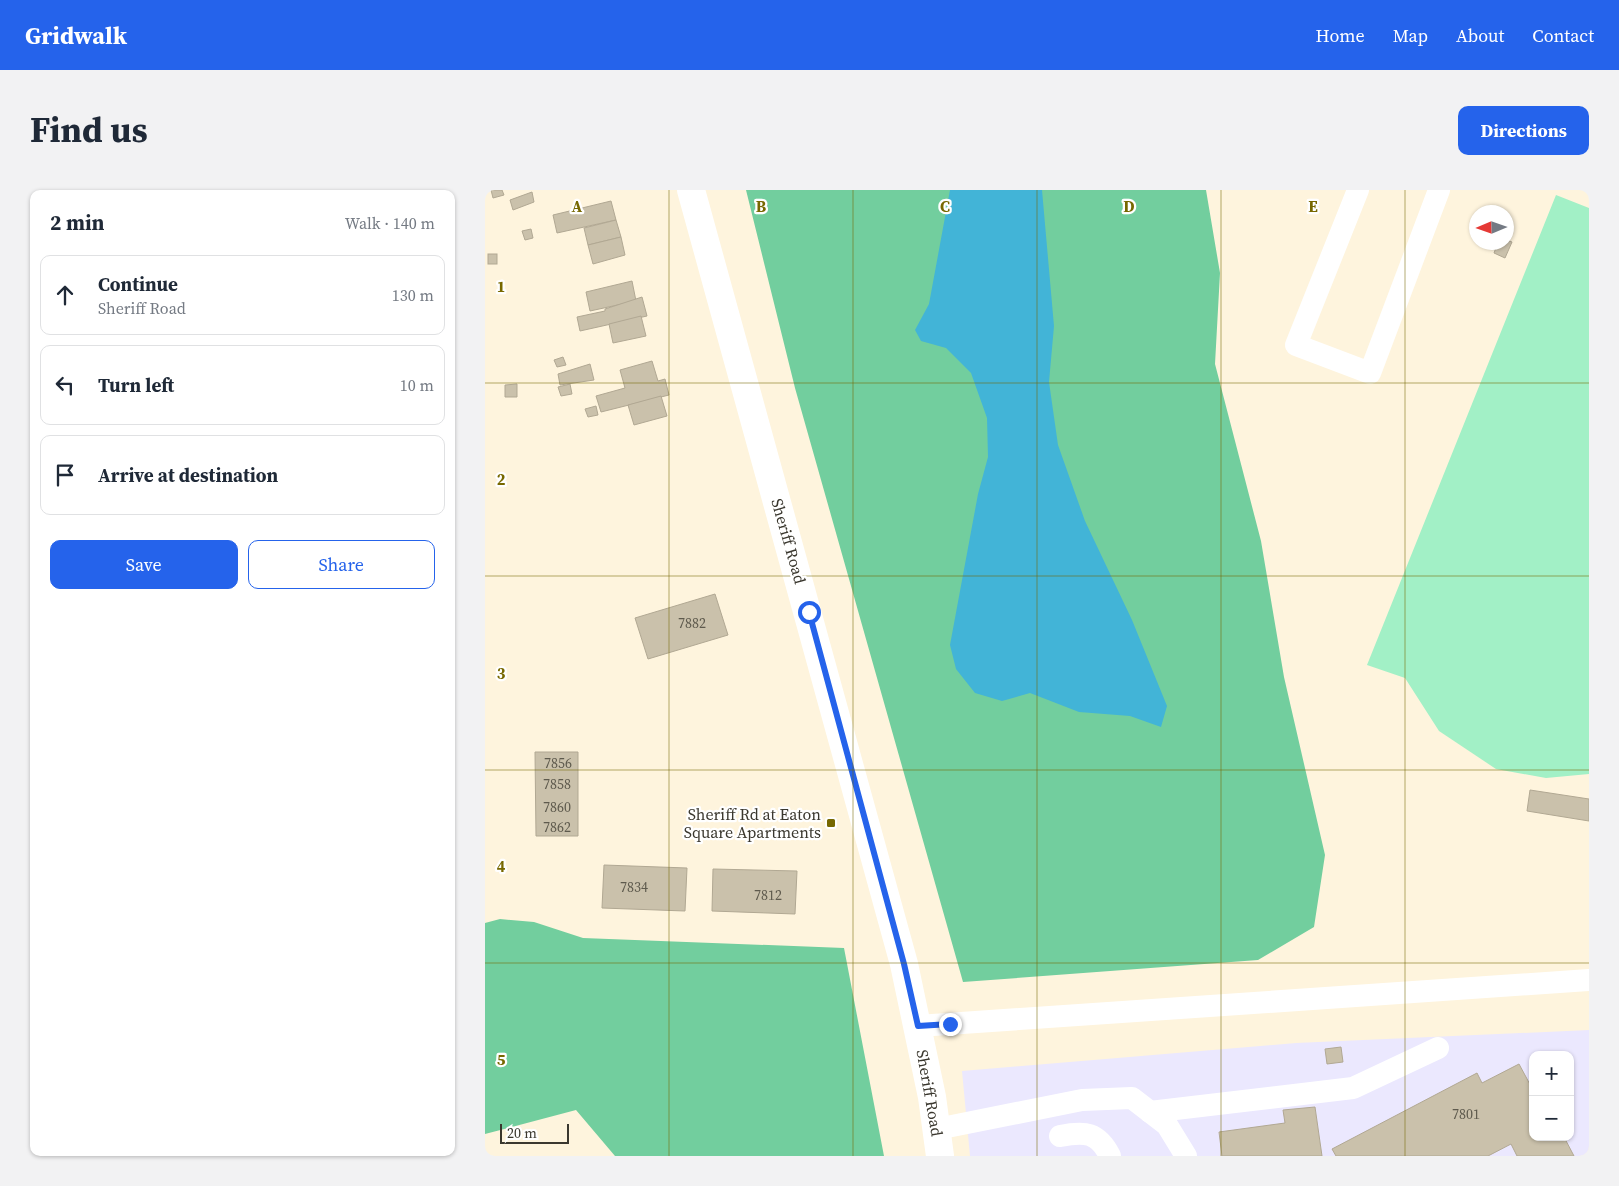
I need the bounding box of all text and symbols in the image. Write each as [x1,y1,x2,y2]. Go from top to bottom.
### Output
text: Gridwalk [25,19,127,52]
text: Home [1316,23,1365,48]
text: Map [1393,23,1428,48]
text: About [1456,23,1504,48]
text: Contact [1532,23,1594,48]
text: Find us [30,106,148,154]
button: Directions [1458,106,1589,155]
text: A [572,195,583,217]
text: B [756,195,767,217]
text: C [940,195,950,217]
text: D [1123,195,1135,217]
text: E [1308,195,1318,217]
north arrow [1469,205,1514,250]
text: 2 min [50,208,105,237]
text: Walk · 140 m [345,212,435,234]
text: Continue [98,271,178,297]
text: 1 [497,275,505,297]
icon: ahead [51,281,79,309]
text: 130 m [392,284,434,306]
text: Sheriff Road [98,297,186,319]
icon: left [51,371,79,399]
text: Turn left [98,372,174,398]
text: 10 m [400,374,434,396]
icon: arrive [51,461,79,489]
text: Arrive at destination [98,462,278,488]
text: 2 [497,468,506,490]
street label: Sheriff Road [766,496,812,586]
button: Save [50,540,238,589]
button: Share [248,540,435,589]
route start [798,601,821,624]
house number: 7882 [678,613,706,633]
text: 3 [497,662,506,684]
house number: 7856 [544,753,572,773]
house number: 7858 [543,774,571,794]
house number: 7860 [543,797,571,817]
place label: Sheriff Rd at Eaton Square Apartments [684,803,821,843]
house number: 7862 [543,817,571,837]
marker: Sheriff Rd at Eaton Square Apartments [825,817,837,829]
text: 4 [497,855,506,877]
house number: 7834 [620,877,648,897]
house number: 7812 [754,885,782,905]
route end [939,1013,962,1036]
text: 5 [497,1048,506,1070]
street label: Sheriff Road [912,1048,948,1138]
map controls [1529,1051,1574,1141]
button: + [1529,1051,1574,1096]
button: − [1529,1096,1574,1141]
house number: 7801 [1452,1104,1480,1124]
scale bar [500,1121,569,1144]
text: 20 m [507,1123,537,1143]

